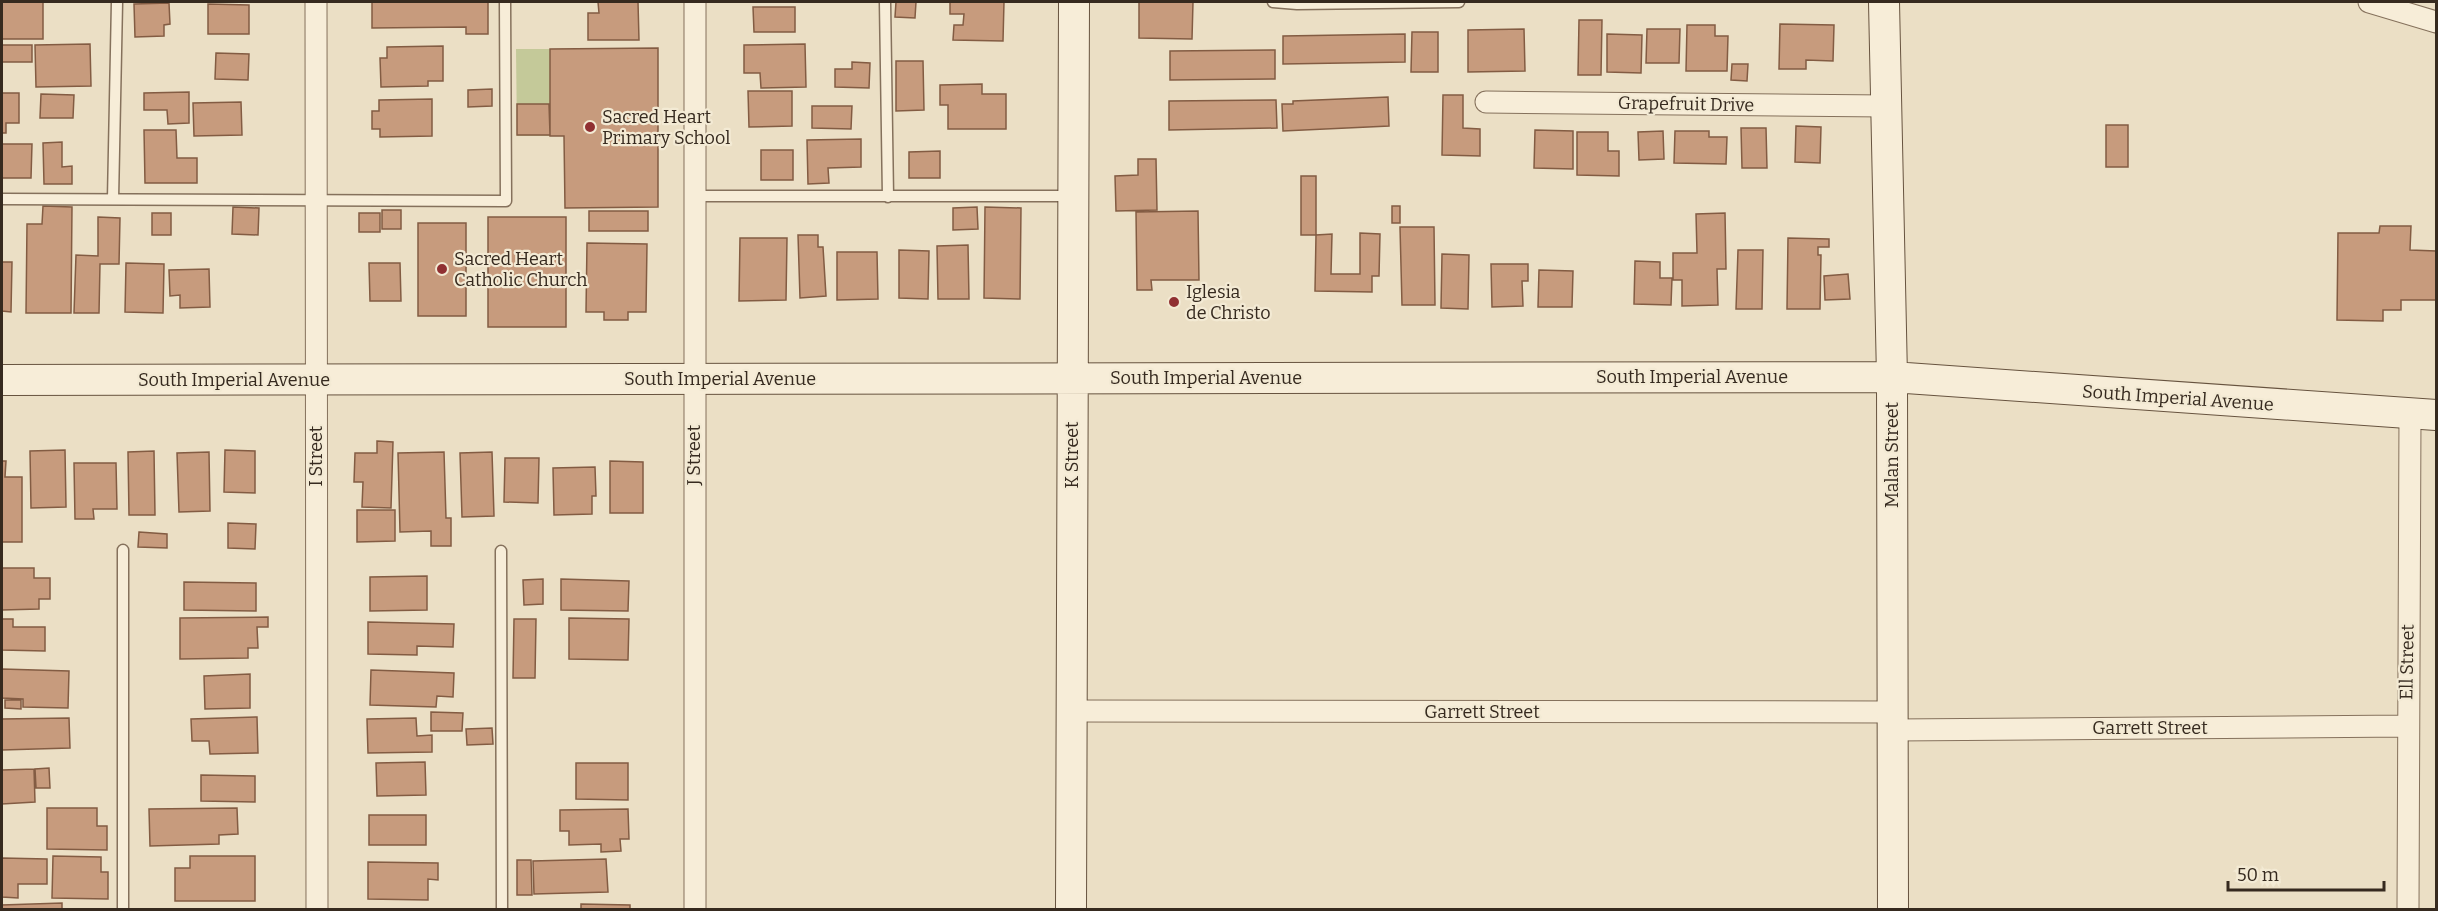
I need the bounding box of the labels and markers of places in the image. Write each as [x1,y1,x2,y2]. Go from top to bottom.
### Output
place label: Sacred Heart Primary School [602,106,731,149]
marker: Sacred Heart Primary School [583,120,597,134]
place label: Sacred Heart Catholic Church [454,248,587,291]
marker: Sacred Heart Catholic Church [435,262,449,276]
place label: Iglesia de Christo [1186,281,1271,324]
marker: Iglesia de Christo [1167,295,1181,309]

